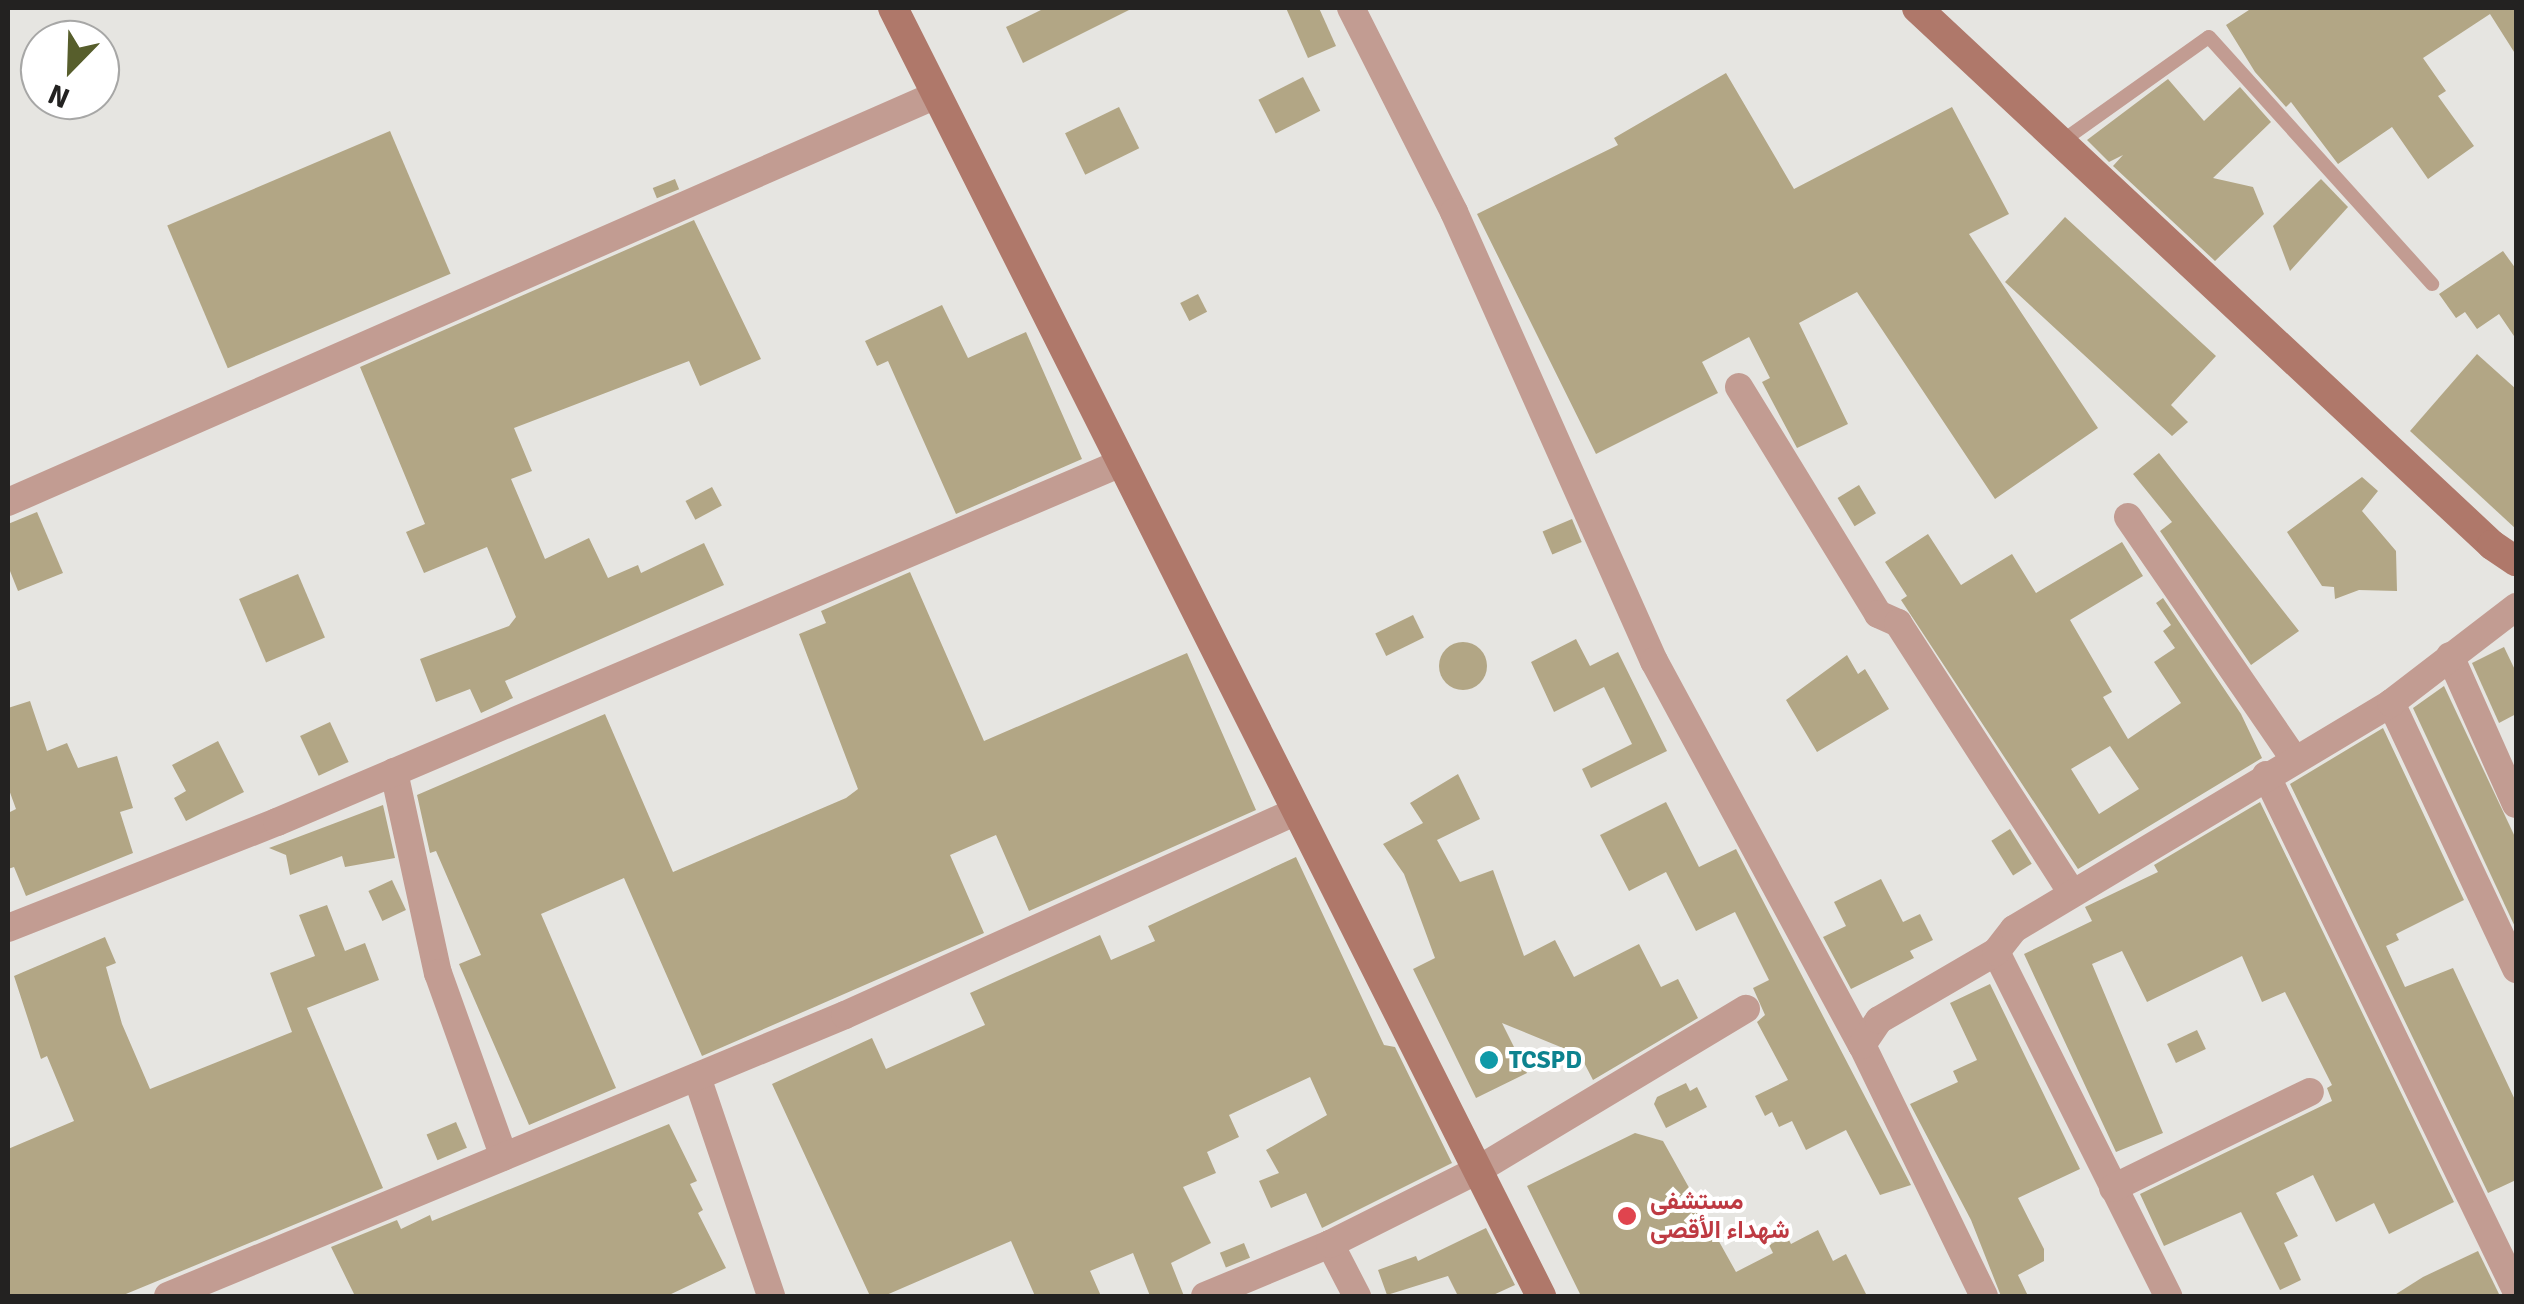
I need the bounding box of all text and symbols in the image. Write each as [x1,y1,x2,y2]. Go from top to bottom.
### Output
north arrow [20,20,120,120]
text: N [43,76,75,115]
place label: TCSPD [1509,1045,1582,1075]
marker: TCSPD [1478,1049,1500,1071]
place label: مستشفى شهداء الأقصى [1650,1187,1790,1246]
marker: مستشفى شهداء الأقصى [1614,1203,1640,1229]

